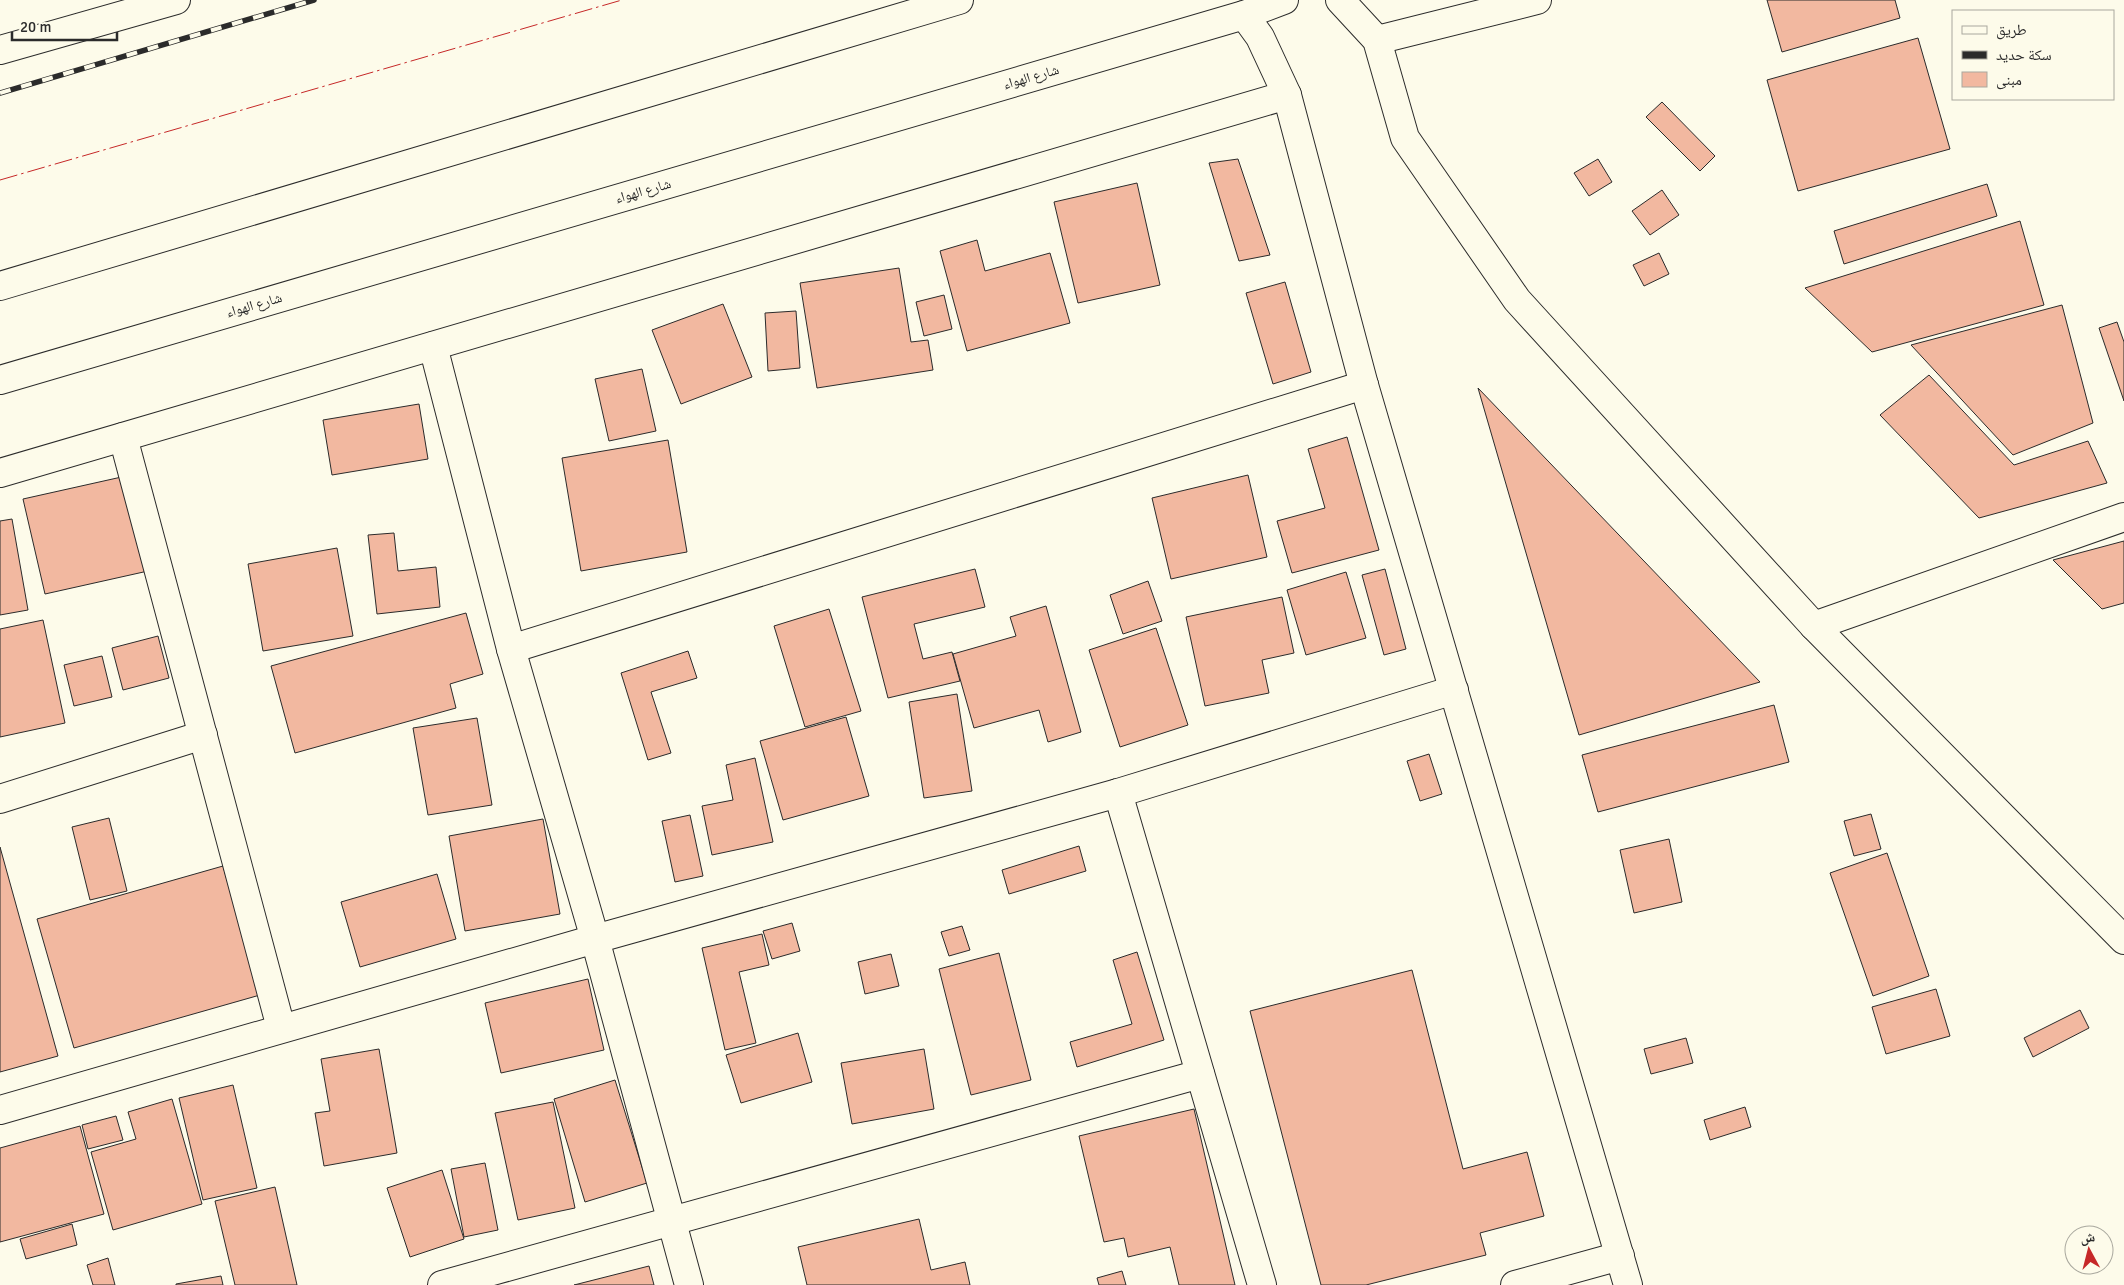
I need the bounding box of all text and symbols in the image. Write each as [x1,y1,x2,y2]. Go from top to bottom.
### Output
scale bar [12,10,118,42]
legend [1952,10,2114,100]
text: 20 m [20,18,51,36]
text: طريق [1996,21,2027,40]
text: سكة حديد [1996,46,2052,64]
street label: شارع الهواء [1001,61,1061,94]
text: مبنى [1996,71,2022,90]
street label: شارع الهواء [613,175,673,208]
street label: شارع الهواء [224,289,284,322]
north arrow [2064,1225,2114,1275]
text: ش [2079,1228,2096,1247]

